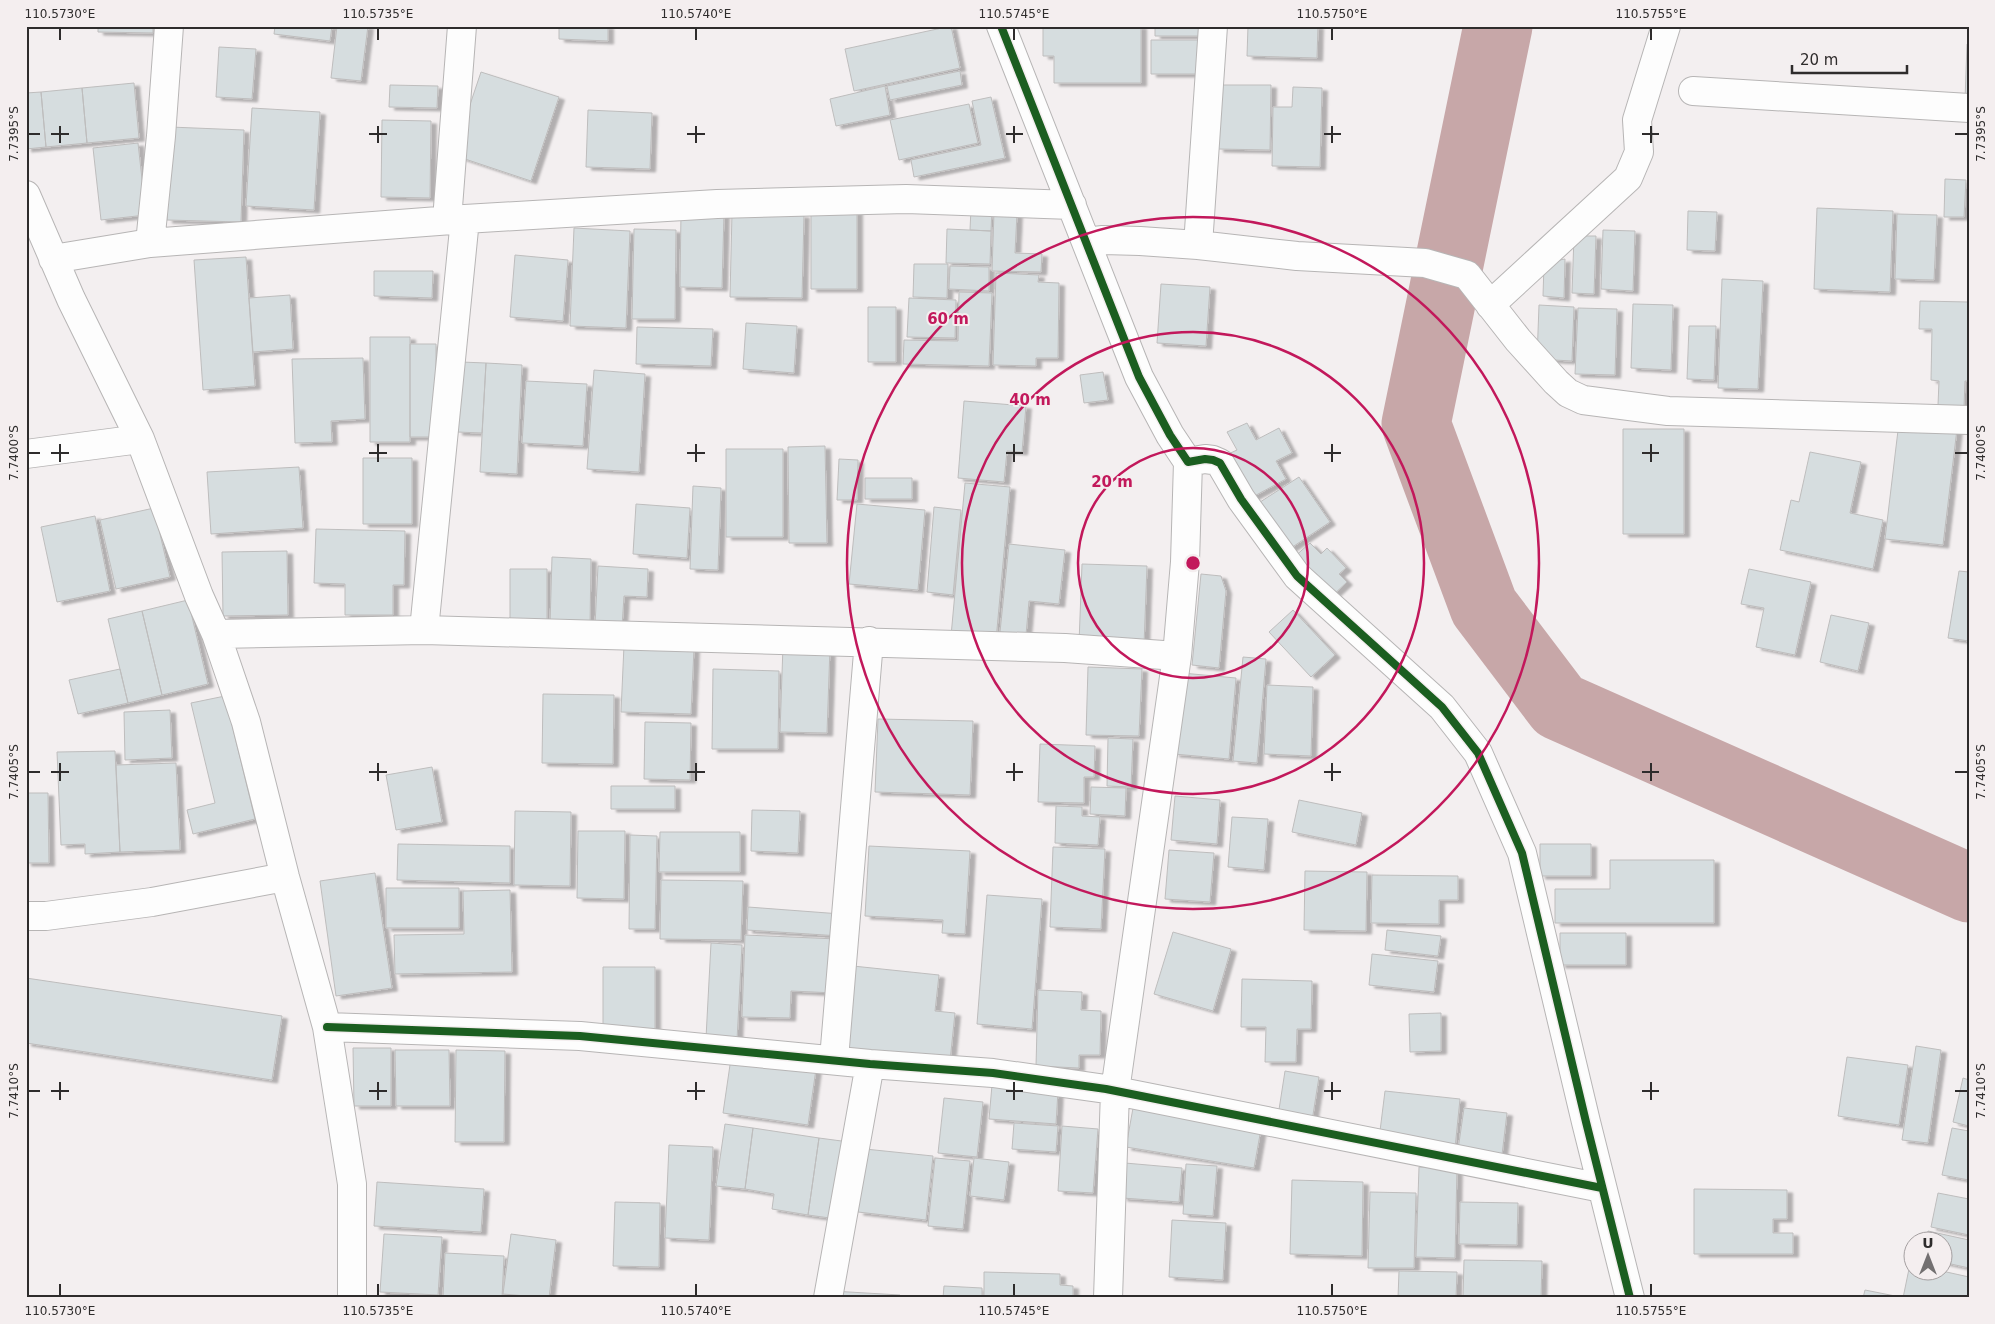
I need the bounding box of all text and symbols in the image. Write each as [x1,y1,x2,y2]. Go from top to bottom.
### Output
text: 110.5730°E [25,7,95,21]
text: 110.5735°E [343,7,413,21]
text: 110.5740°E [661,7,731,21]
text: 110.5745°E [979,7,1049,21]
text: 110.5750°E [1297,7,1367,21]
text: 110.5755°E [1616,7,1686,21]
scale bar [1792,42,1908,74]
text: 20 m [1800,51,1838,69]
text: 7.7395°S [7,106,21,162]
text: 7.7395°S [1974,106,1988,162]
text: 60 m [927,310,969,328]
text: 40 m [1009,391,1051,409]
text: 7.7400°S [7,425,21,481]
text: 7.7400°S [1974,425,1988,481]
text: 20 m [1091,473,1133,491]
centre of rings [1184,554,1202,572]
text: 7.7405°S [7,744,21,800]
text: 7.7405°S [1974,744,1988,800]
text: 7.7410°S [7,1063,21,1119]
text: 7.7410°S [1974,1063,1988,1119]
north arrow [1902,1232,1952,1282]
text: U [1922,1235,1934,1251]
text: 110.5730°E [25,1304,95,1318]
text: 110.5735°E [343,1304,413,1318]
text: 110.5740°E [661,1304,731,1318]
text: 110.5745°E [979,1304,1049,1318]
text: 110.5750°E [1297,1304,1367,1318]
text: 110.5755°E [1616,1304,1686,1318]

